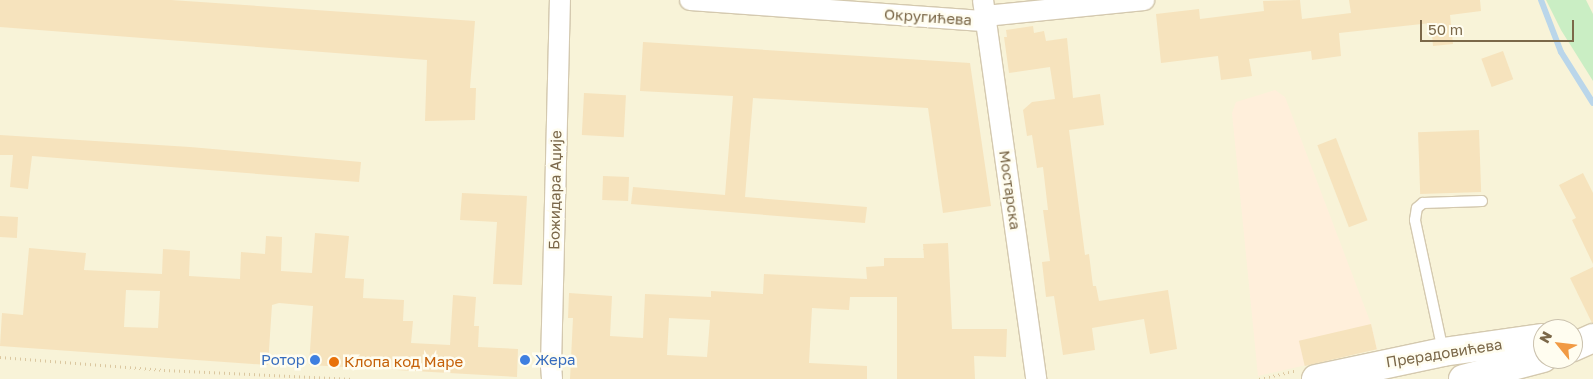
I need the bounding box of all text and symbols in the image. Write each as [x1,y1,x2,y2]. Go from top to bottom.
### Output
street label: Округићева [883,5,973,29]
scale bar [1423,10,1577,42]
text: 50 m [1428,20,1463,38]
street label: Божидара Аџије [545,130,565,250]
street label: Мостарска [996,149,1024,231]
north arrow [1533,319,1583,369]
text: N [1535,328,1555,346]
street label: Прерадовићева [1385,335,1503,371]
place label: Ротор [261,351,305,369]
place label: Жера [535,351,575,369]
place label: Клопа код Маре [344,353,463,371]
marker: Ротор [309,354,321,366]
marker: Жера [519,354,531,366]
marker: Клопа код Маре [328,356,340,368]

